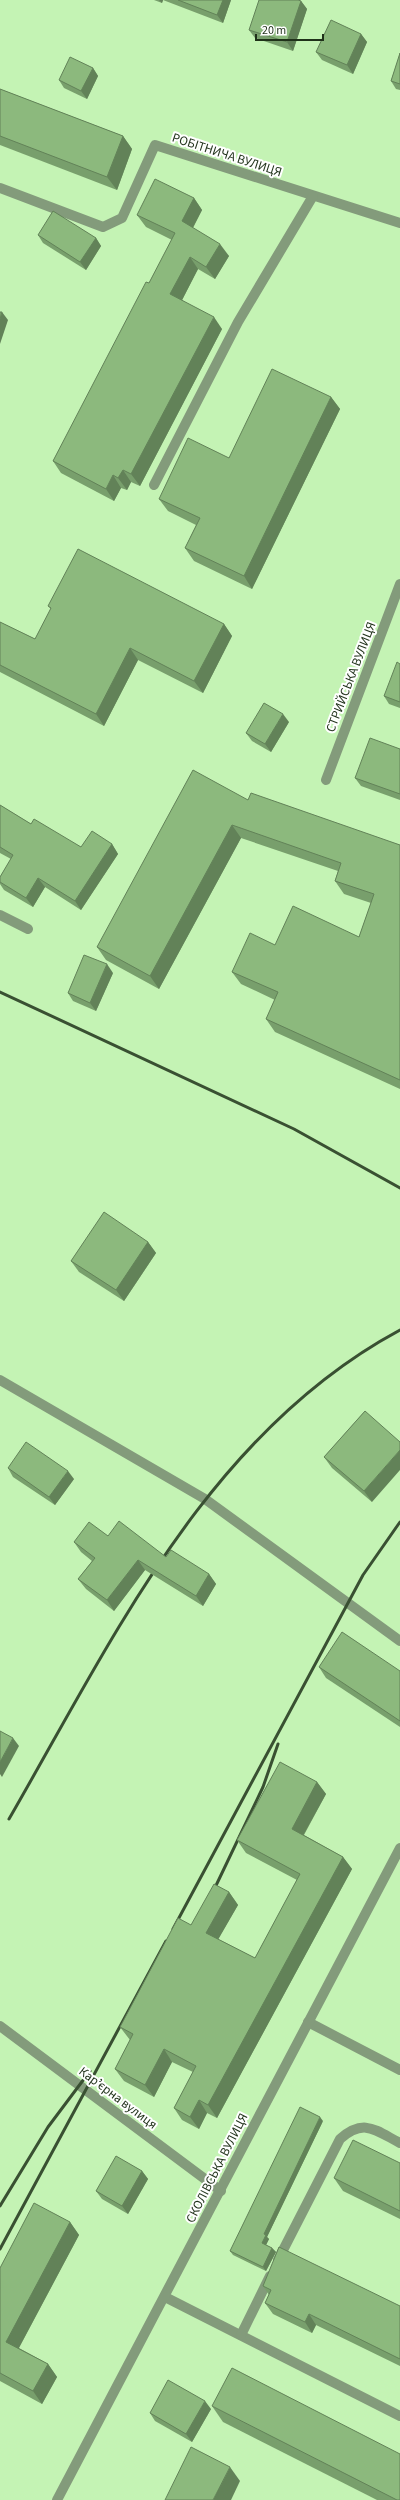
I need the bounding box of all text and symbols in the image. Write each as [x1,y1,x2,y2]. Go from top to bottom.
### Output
scale bar [256,16,323,42]
text: 20 m [262,22,286,39]
street label: РОБІТНИЧА ВУЛИЦЯ [170,129,284,181]
street label: СТРИЙСЬКА ВУЛИЦЯ [322,619,380,735]
street label: Карʼєрна вулиця [75,2063,161,2133]
street label: СКОЛІВСЬКА ВУЛИЦЯ [182,2110,252,2226]

